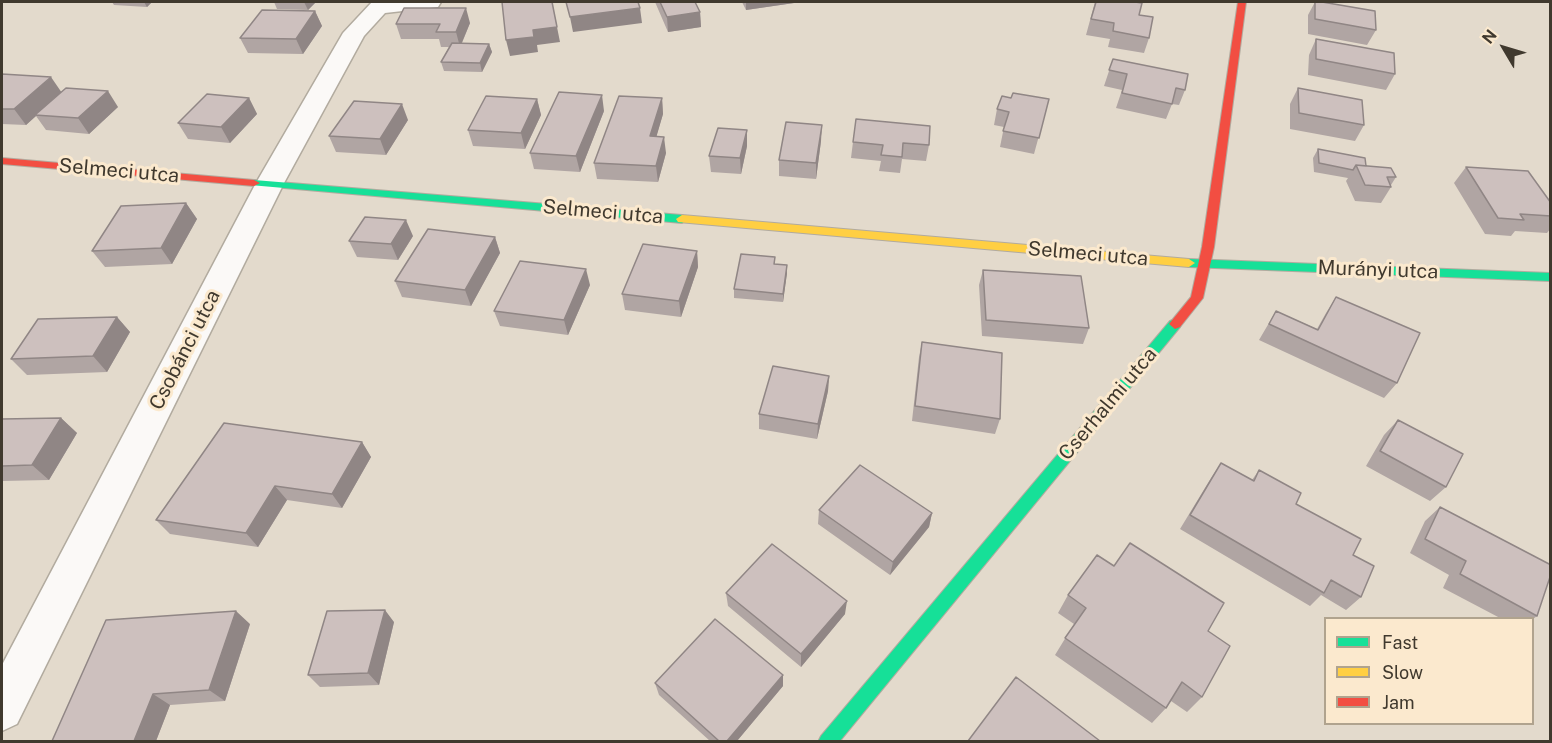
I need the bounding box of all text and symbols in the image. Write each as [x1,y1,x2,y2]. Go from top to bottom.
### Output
north arrow [1474,18,1534,78]
text: N [1478,26,1501,47]
street label: Selmeci utca [58,154,180,188]
street label: Selmeci utca [542,195,664,229]
street label: Selmeci utca [1027,237,1149,271]
street label: Murányi utca [1317,256,1439,284]
street label: Csobánci utca [145,286,225,414]
street label: Cserhalmi utca [1054,343,1162,465]
legend [1324,617,1534,725]
text: Fast [1382,632,1418,653]
text: Slow [1382,662,1423,683]
text: Jam [1382,692,1415,713]

